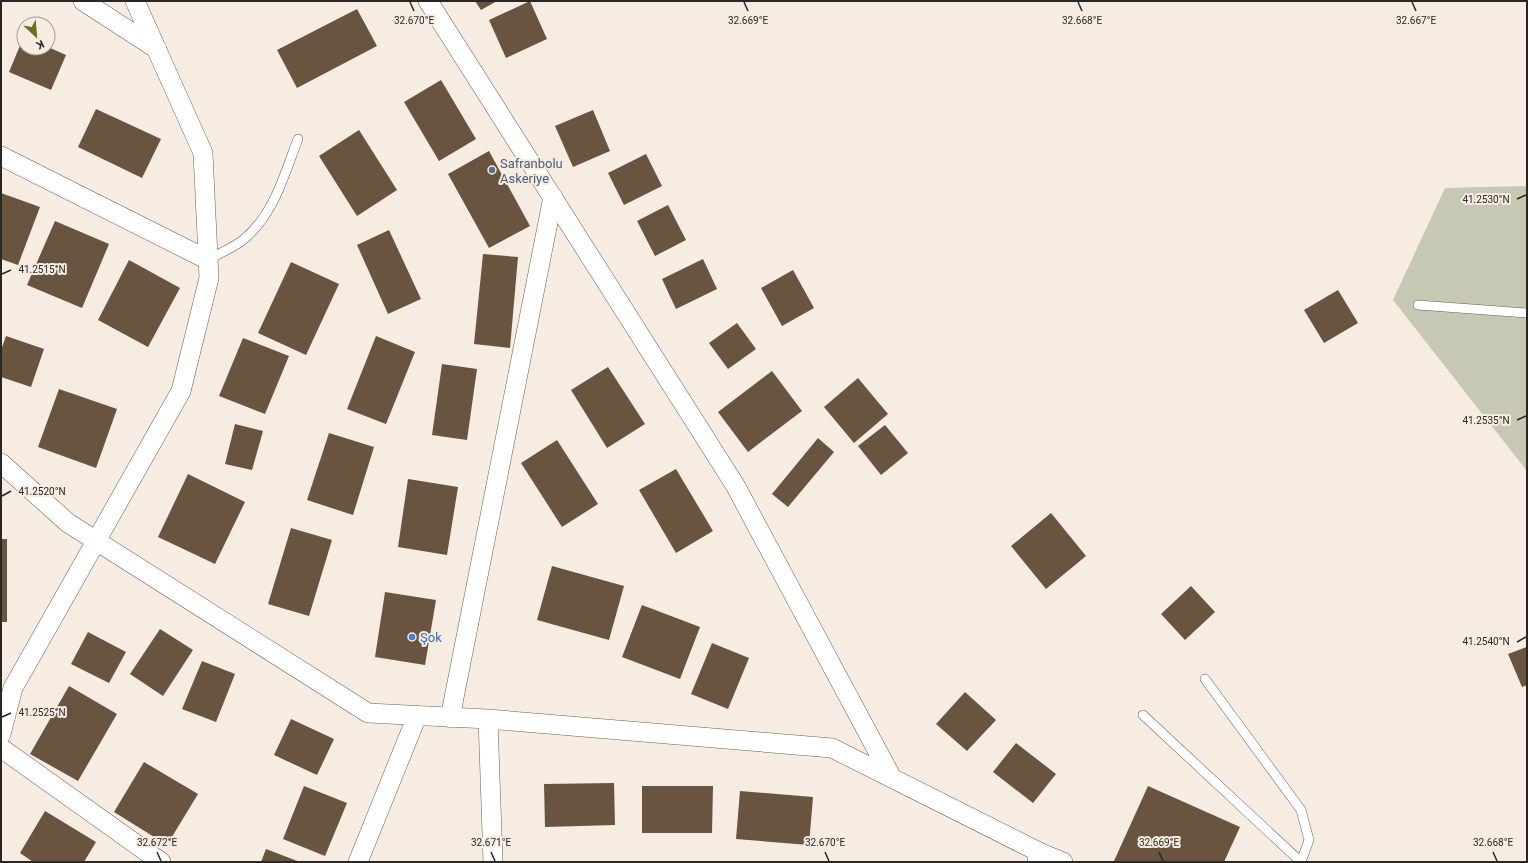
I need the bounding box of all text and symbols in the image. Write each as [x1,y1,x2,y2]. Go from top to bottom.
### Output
text: 32.670°E [394,15,434,26]
text: 32.669°E [728,15,768,26]
text: 32.668°E [1062,15,1102,26]
text: 32.667°E [1396,15,1436,26]
north arrow [16,16,56,56]
text: K [33,37,46,52]
place label: Safranbolu Askeriye [500,156,563,186]
marker: Safranbolu Askeriye [487,165,497,175]
text: 41.2530°N [1462,194,1510,205]
text: 41.2515°N [18,264,66,275]
text: 41.2535°N [1462,415,1510,426]
text: 41.2520°N [18,486,66,497]
place label: Şok [420,630,442,645]
marker: Şok [407,632,417,642]
text: 41.2540°N [1462,636,1510,647]
text: 41.2525°N [18,707,66,718]
text: 32.672°E [137,837,177,848]
text: 32.671°E [471,837,511,848]
text: 32.670°E [805,837,845,848]
text: 32.669°E [1139,837,1179,848]
text: 32.668°E [1473,837,1513,848]

